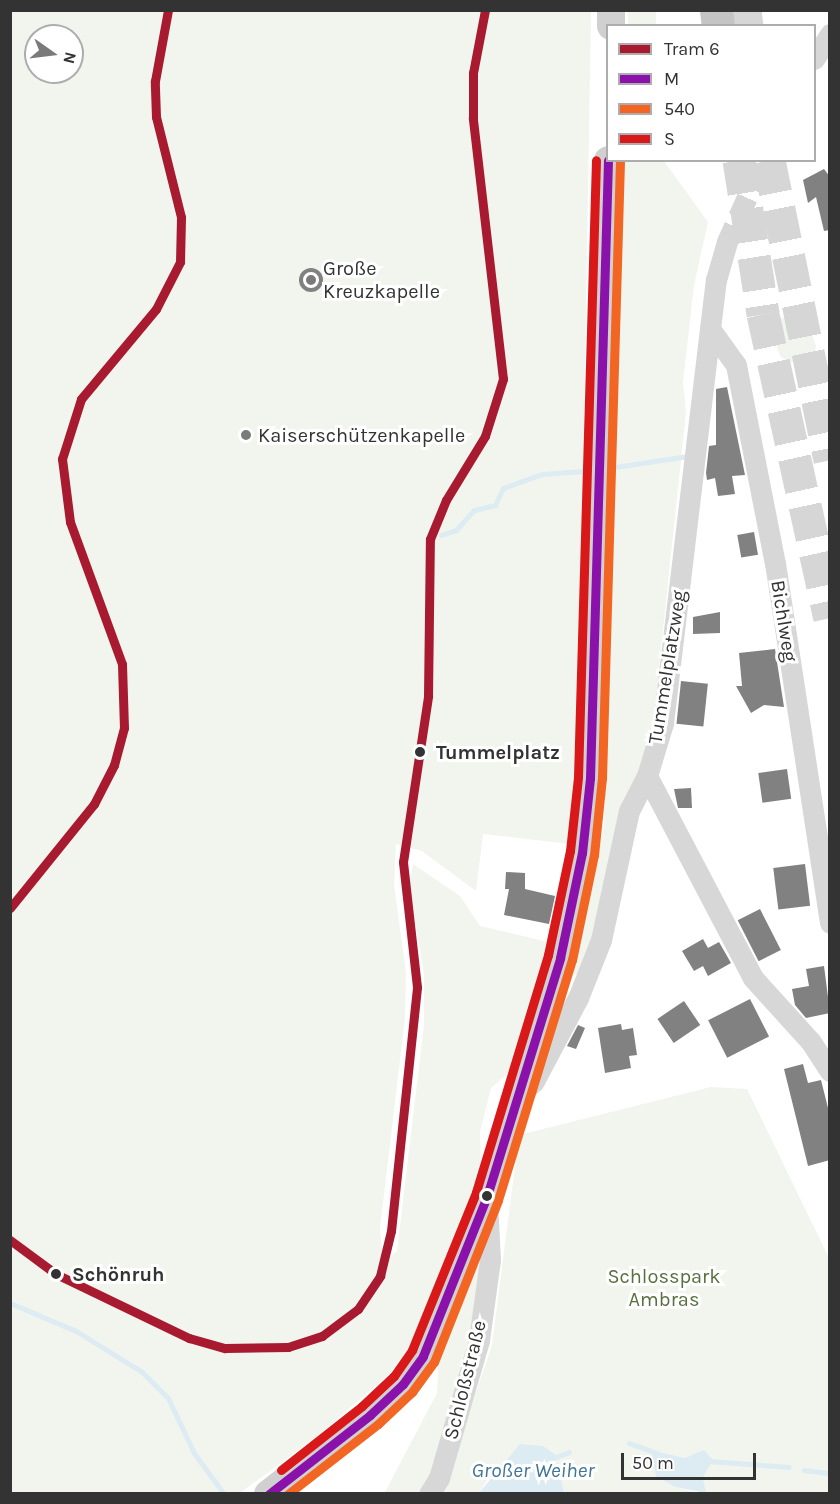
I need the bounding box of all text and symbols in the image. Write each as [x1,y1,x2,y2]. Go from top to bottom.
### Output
north arrow [24,24,84,84]
legend [606,24,816,162]
text: Tram 6 [664,38,720,60]
text: N [59,50,81,66]
text: M [664,68,679,90]
text: 540 [664,98,695,120]
text: S [664,128,675,150]
place label: Große Kreuzkapelle [323,256,440,303]
marker: Große Kreuzkapelle [304,273,318,287]
place label: Kaiserschützenkapelle [258,423,465,447]
marker: Kaiserschützenkapelle [239,428,253,442]
street label: Bichlweg [766,578,802,664]
street label: Tummelplatzweg [643,588,691,746]
place label: Tummelplatz [436,740,560,764]
marker: Tummelplatz [409,741,431,763]
unlabelled marker [481,1190,493,1202]
place label: Schönruh [72,1262,164,1286]
marker: Schönruh [45,1263,67,1285]
park label: Schlosspark Ambras [607,1264,721,1311]
street label: Schloßstraße [439,1318,491,1442]
scale bar [624,1441,759,1479]
text: 50 m [632,1452,674,1474]
water label: Großer Weiher [472,1457,594,1483]

